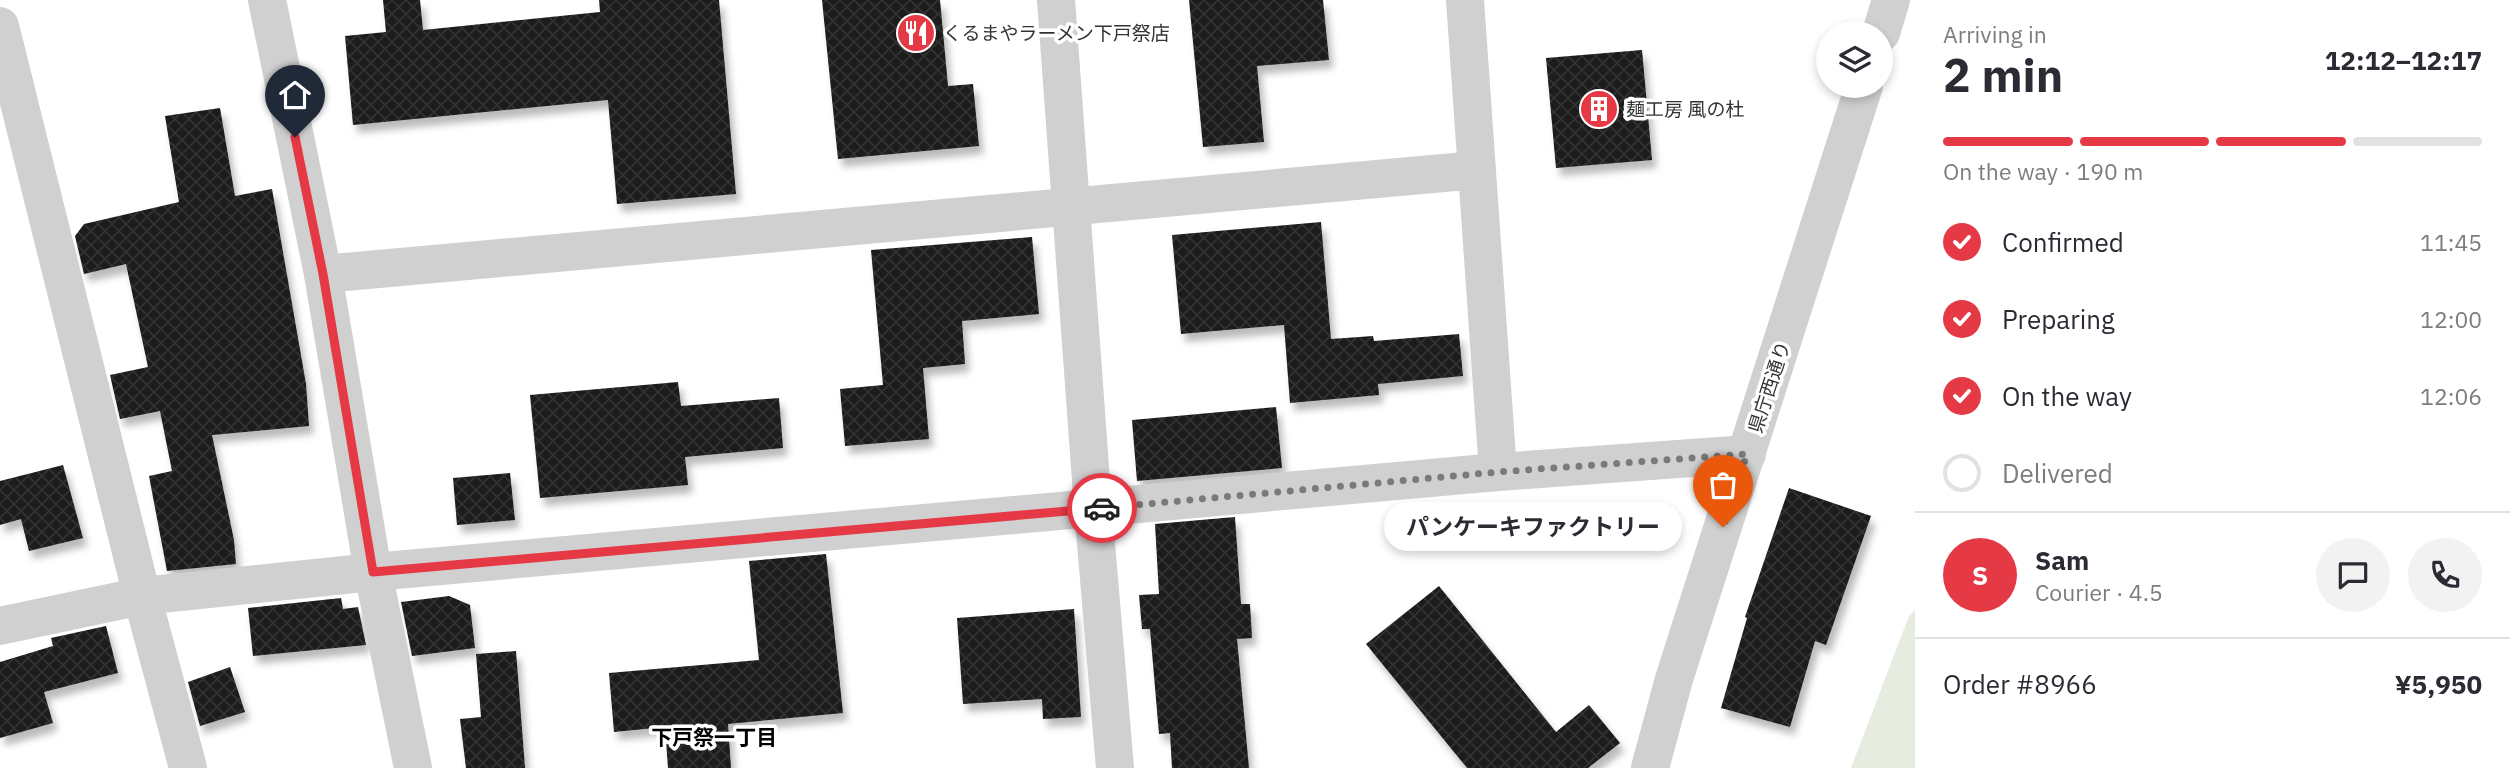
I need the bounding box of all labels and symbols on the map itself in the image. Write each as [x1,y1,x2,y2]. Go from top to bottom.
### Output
restaurant icon: くるまやラーメン下戸祭店 [895,12,937,54]
place label: くるまやラーメン下戸祭店 [943,21,1170,45]
pin [265,65,325,137]
building icon: 麺工房 風の杜 [1578,88,1620,130]
place label: 麺工房 風の杜 [1626,97,1744,121]
street label: 県庁西通り [1743,338,1795,436]
pin [1693,455,1753,527]
courier [1067,473,1137,543]
callout: パンケーキファクトリー [1384,503,1681,552]
district label: 下戸祭一丁目 [651,723,777,751]

